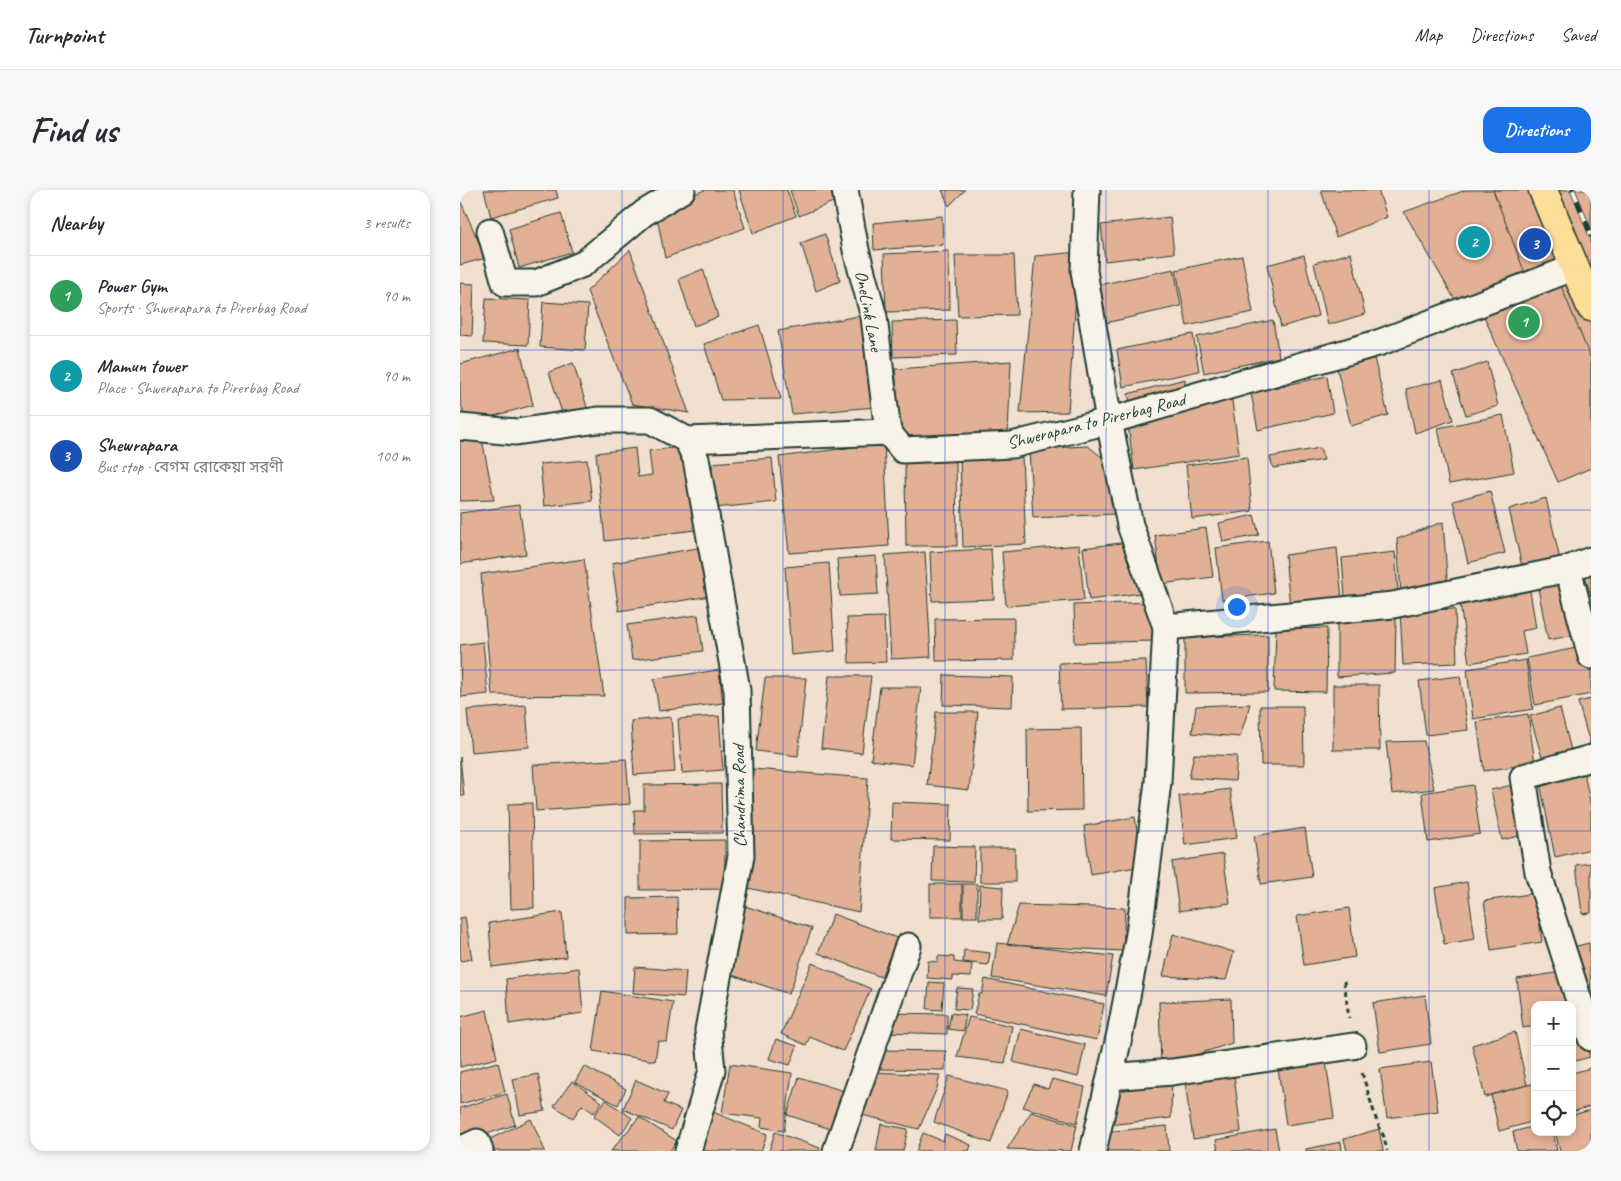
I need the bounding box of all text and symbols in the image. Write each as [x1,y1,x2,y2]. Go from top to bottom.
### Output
text: Turnpoint [25,20,104,50]
text: Map [1415,24,1442,46]
text: Directions [1470,24,1533,46]
text: Saved [1561,24,1596,46]
button: Directions [1483,107,1591,153]
text: Find us [30,108,117,153]
text: Nearby [50,210,103,236]
text: 3 results [363,213,410,233]
pin: 2 [1458,223,1490,261]
pin: 3 [1519,225,1551,263]
street label: OneLink Lane [850,269,888,354]
text: Power Gym [97,274,167,298]
text: 1 [62,286,70,306]
text: 90 m [383,286,410,306]
text: Sports · Shwerapara to Pirerbag Road [97,298,306,318]
pin: 1 [1508,303,1540,341]
text: Mamun tower [97,354,187,378]
text: 2 [62,366,70,386]
text: 90 m [383,366,410,386]
text: Place · Shwerapara to Pirerbag Road [97,378,298,398]
street label: Shwerapara to Pirerbag Road [1005,387,1190,454]
text: Shewrapara [97,433,177,457]
text: 3 [62,446,70,466]
text: 100 m [376,446,410,466]
text: Bus stop · বেগম রোকেয়া সরণী [97,457,283,477]
your location [1224,594,1250,620]
street label: Chandrima Road [727,742,751,847]
map controls [1531,1001,1576,1136]
button: + [1531,1001,1576,1046]
button: − [1531,1046,1576,1091]
button: locate [1531,1091,1576,1136]

